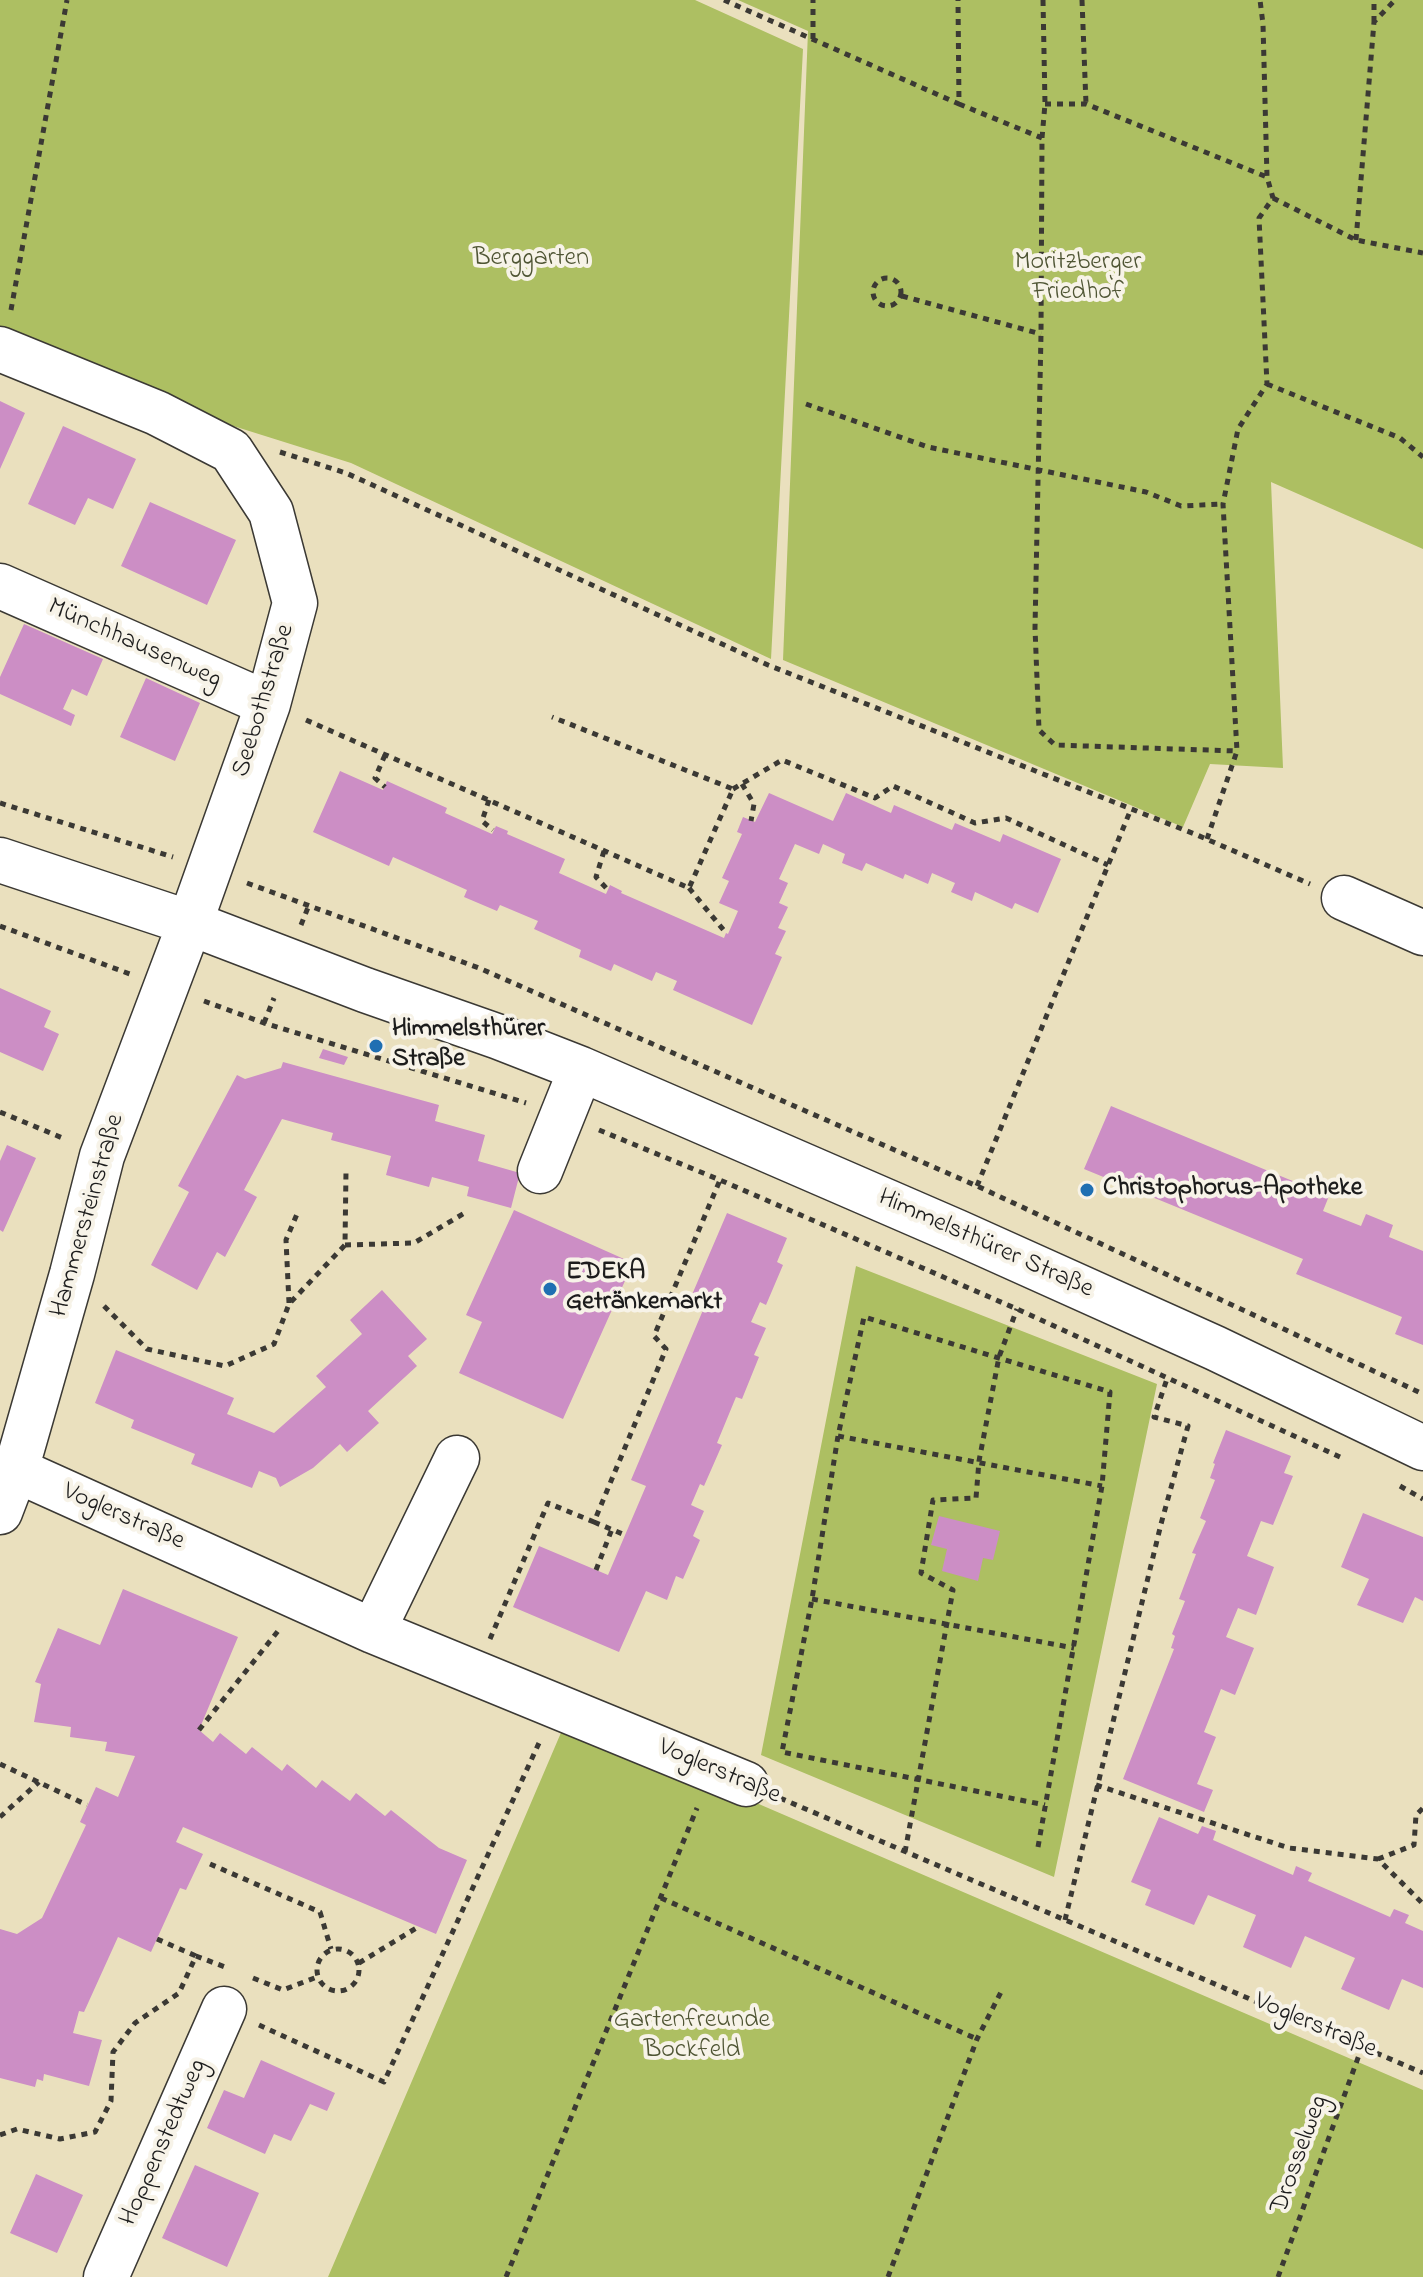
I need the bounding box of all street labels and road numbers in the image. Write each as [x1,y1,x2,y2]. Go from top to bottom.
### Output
street label: Münchhausenweg [42,593,226,697]
street label: Seebothstraße [227,621,303,781]
street label: Hammersteinstraße [45,1111,133,1321]
street label: Himmelsthürer Straße [873,1184,1097,1306]
street label: Voglerstraße [57,1477,189,1559]
street label: Voglerstraße [653,1733,785,1813]
street label: Voglerstraße [1249,1987,1381,2067]
street label: Hoppenstedtweg [114,2055,216,2231]
street label: Drosselweg [1265,2092,1337,2218]

